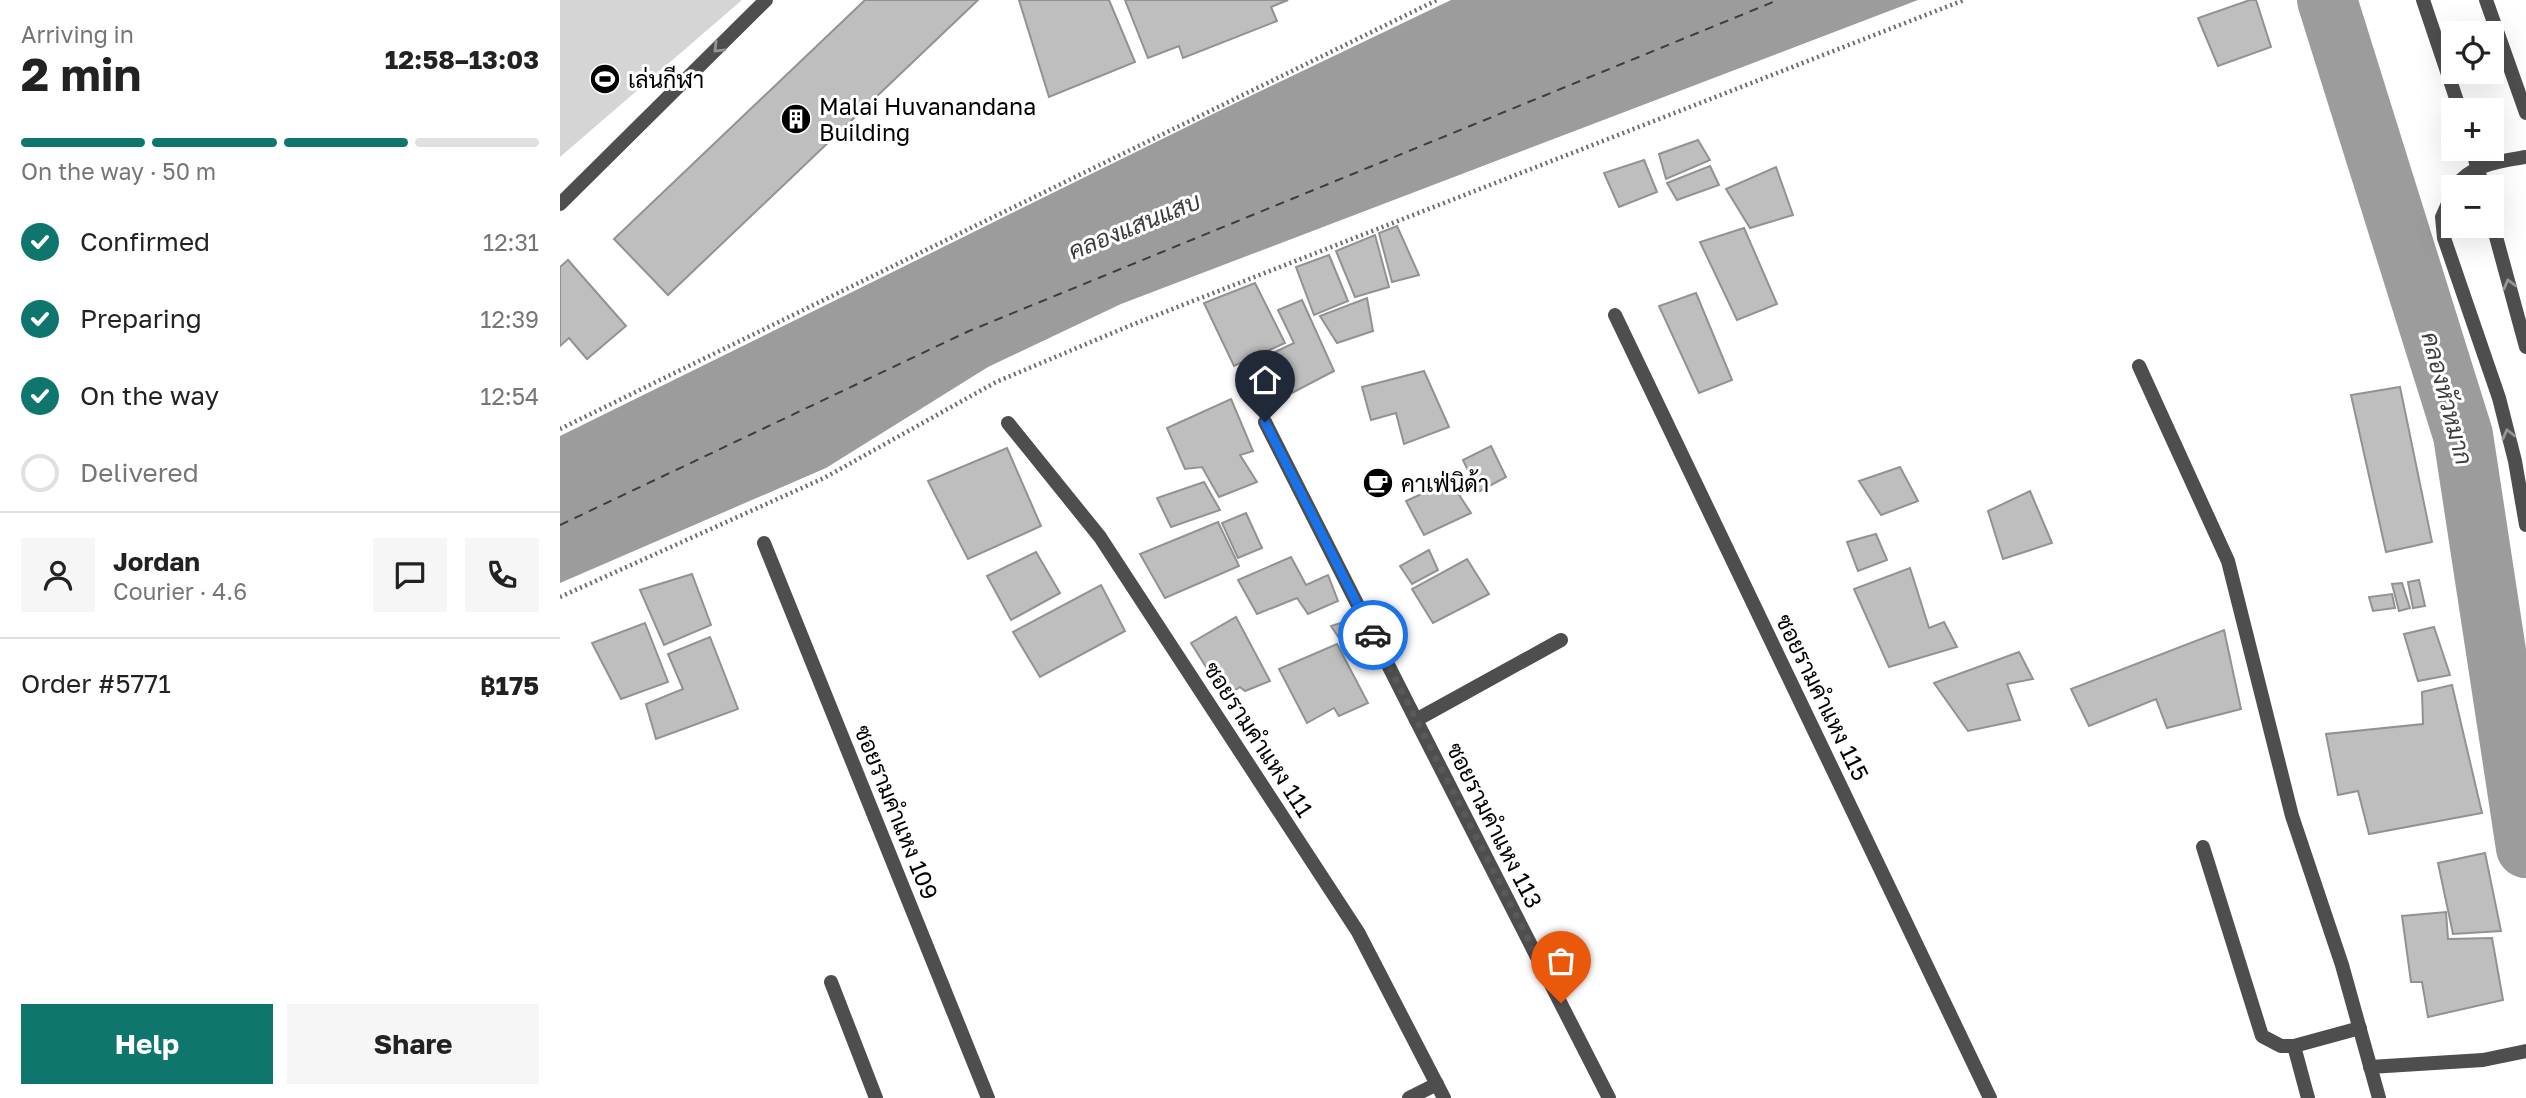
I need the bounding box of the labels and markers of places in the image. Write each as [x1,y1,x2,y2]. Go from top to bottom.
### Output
sports icon: เล่นกีฬา [588,62,622,96]
place label: เล่นกีฬา [628,65,704,93]
place label: Malai Huvanandana Building [819,92,1036,146]
building icon: Malai Huvanandana Building [779,102,813,136]
pin [1235,350,1295,422]
cafe icon: คาเฟ่นิด้า [1361,466,1395,500]
place label: คาเฟ่นิด้า [1401,469,1489,497]
pin [1531,931,1591,1003]

